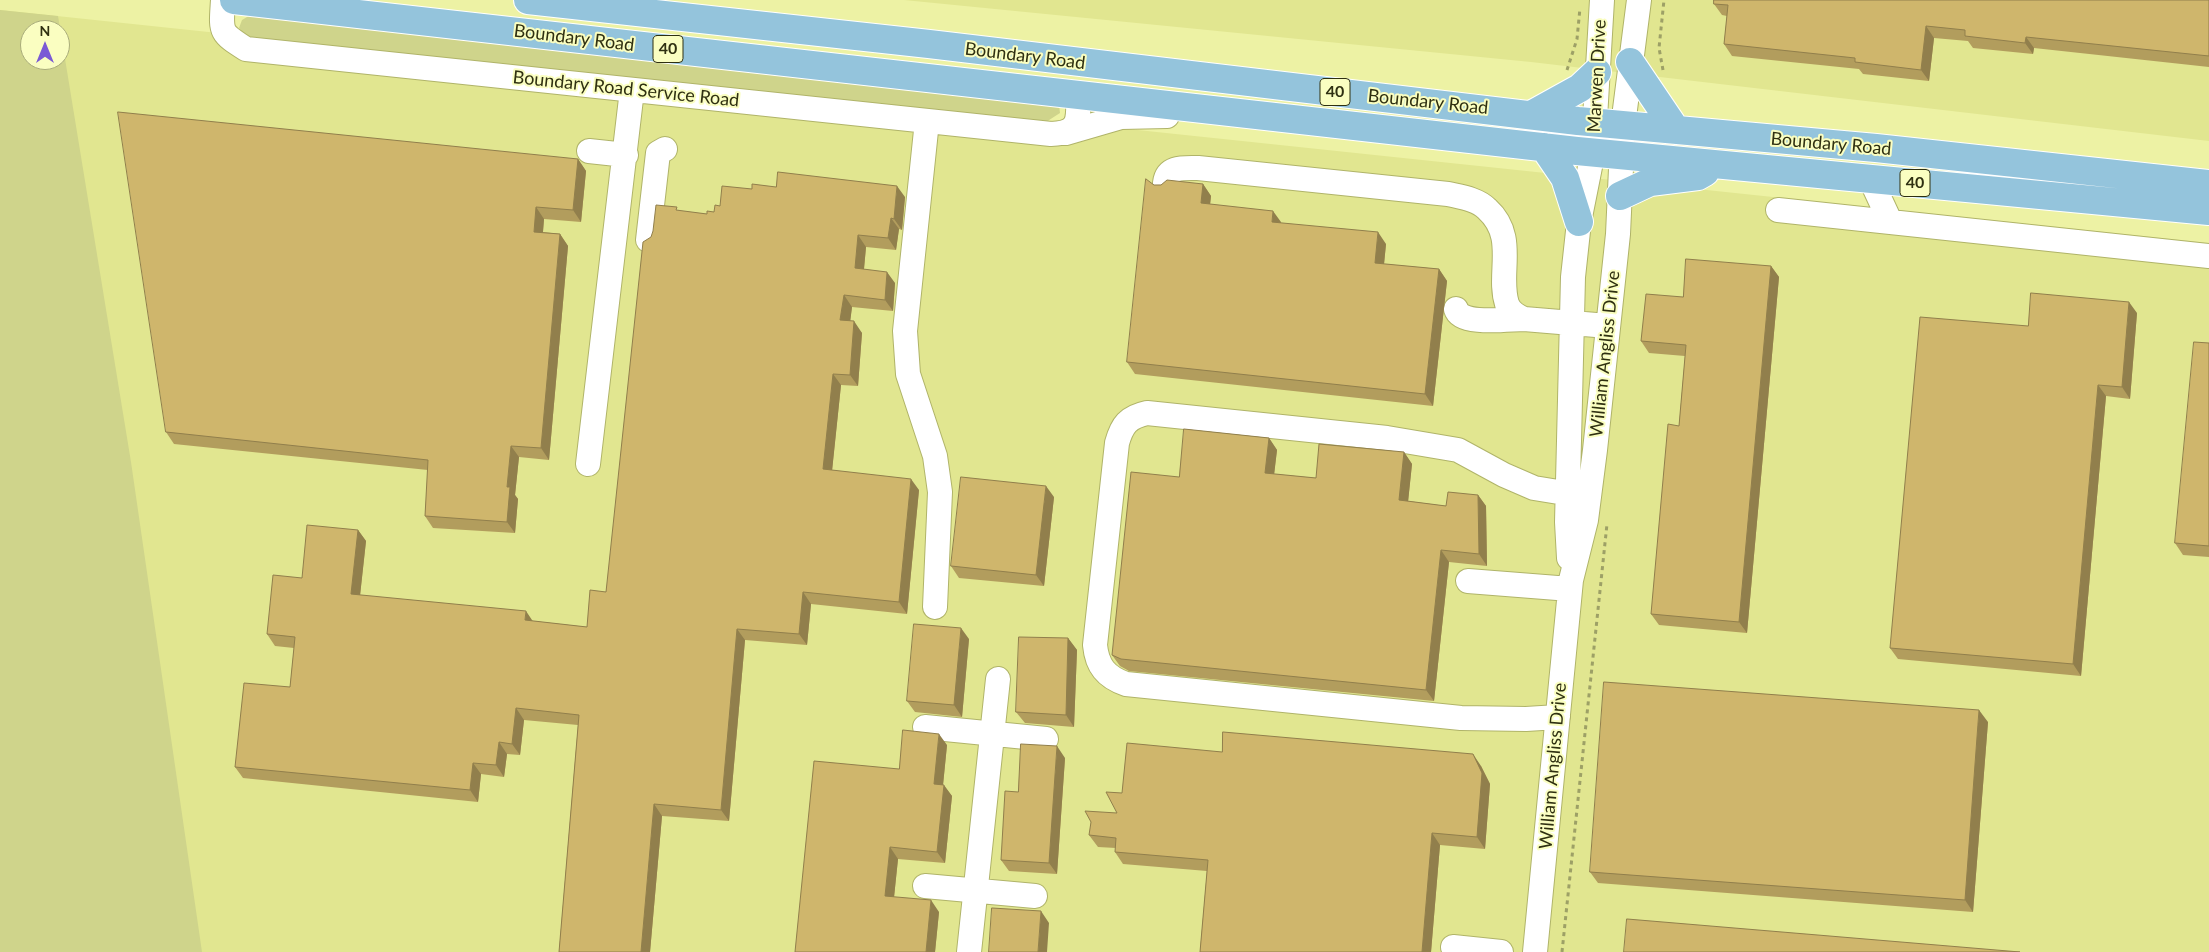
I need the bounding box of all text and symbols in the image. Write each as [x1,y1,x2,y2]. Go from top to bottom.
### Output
street label: Marwen Drive [1583,19,1611,133]
north arrow [20,20,70,70]
street label: Boundary Road [513,20,635,56]
text: N [40,22,50,39]
road number: 40 [653,36,683,62]
street label: Boundary Road [964,38,1086,74]
street label: Boundary Road Service Road [512,66,740,112]
road number: 40 [1320,78,1350,105]
street label: Boundary Road [1367,85,1489,119]
street label: Boundary Road [1770,128,1892,160]
road number: 40 [1900,170,1930,197]
street label: William Angliss Drive [1586,270,1624,438]
street label: William Angliss Drive [1535,682,1571,850]

